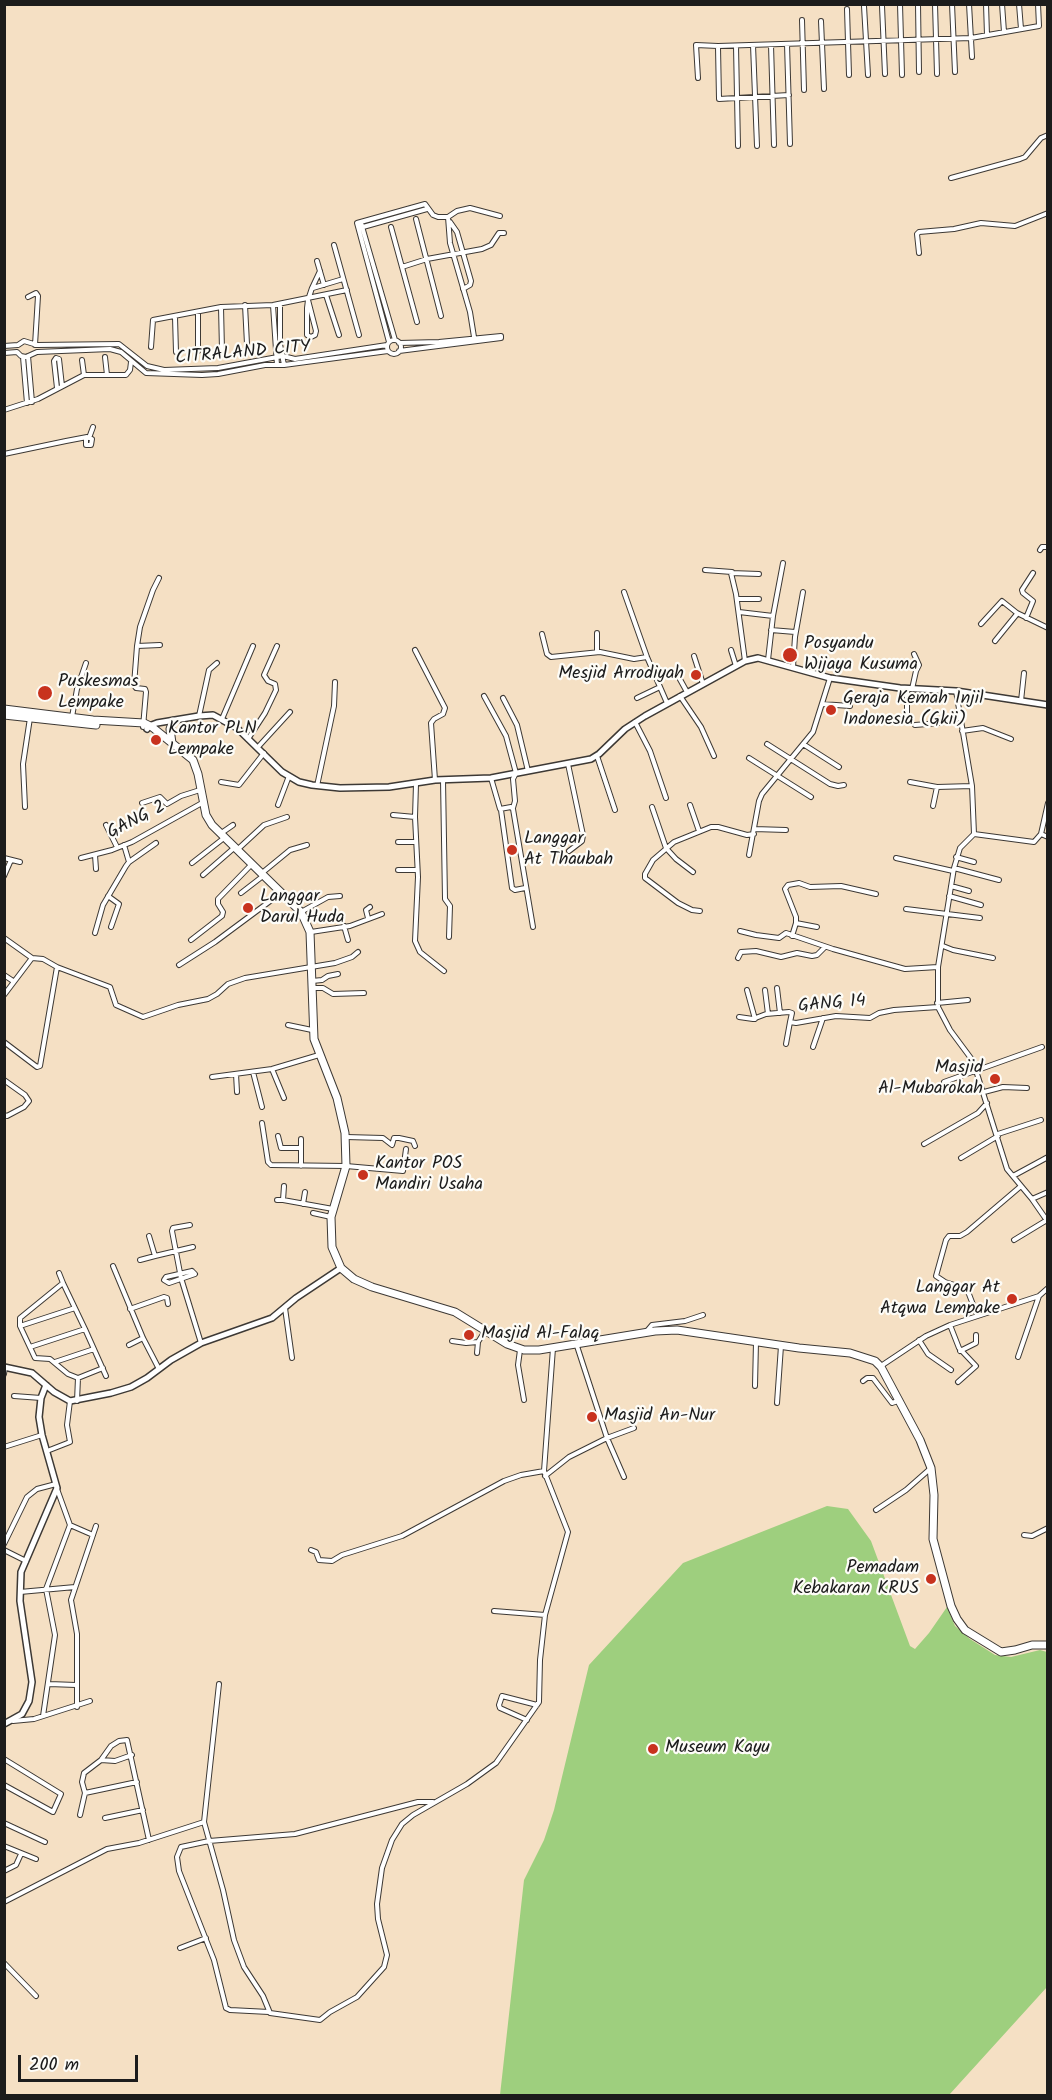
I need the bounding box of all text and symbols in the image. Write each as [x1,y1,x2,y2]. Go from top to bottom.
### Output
street label: CITRALAND CITY [175,337,311,371]
place label: Posyandu Wijaya Kusuma [804,634,918,676]
marker: Posyandu Wijaya Kusuma [781,646,799,664]
place label: Mesjid Arrodiyah [558,664,684,686]
marker: Mesjid Arrodiyah [689,668,703,682]
place label: Puskesmas Lempake [58,672,139,714]
marker: Puskesmas Lempake [36,684,54,702]
place label: Geraja Kemah Injil Indonesia (Gkii) [843,689,984,732]
marker: Geraja Kemah Injil Indonesia (Gkii) [824,703,838,717]
place label: Kantor PLN Lempake [168,719,257,762]
marker: Kantor PLN Lempake [149,733,163,747]
street label: GANG 2 [104,797,170,845]
place label: Langgar At Thaubah [524,829,613,872]
marker: Langgar At Thaubah [505,843,519,857]
place label: Langgar Darul Huda [260,887,344,930]
marker: Langgar Darul Huda [241,901,255,915]
street label: GANG 14 [797,991,867,1019]
place label: Masjid Al-Mubarokah [878,1058,983,1100]
marker: Masjid Al-Mubarokah [988,1072,1002,1086]
place label: Kantor POS Mandiri Usaha [375,1154,483,1196]
marker: Kantor POS Mandiri Usaha [356,1168,370,1182]
place label: Langgar At Atqwa Lempake [880,1278,1000,1320]
marker: Langgar At Atqwa Lempake [1005,1292,1019,1306]
place label: Masjid Al-Falaq [481,1324,599,1346]
marker: Masjid Al-Falaq [462,1328,476,1342]
place label: Masjid An-Nur [604,1406,715,1428]
marker: Masjid An-Nur [585,1410,599,1424]
place label: Pemadam Kebakaran KRUS [793,1558,919,1600]
marker: Pemadam Kebakaran KRUS [924,1572,938,1586]
place label: Museum Kayu [665,1738,770,1760]
marker: Museum Kayu [646,1742,660,1756]
scale bar [21,2043,141,2081]
text: 200 m [29,2051,79,2080]

